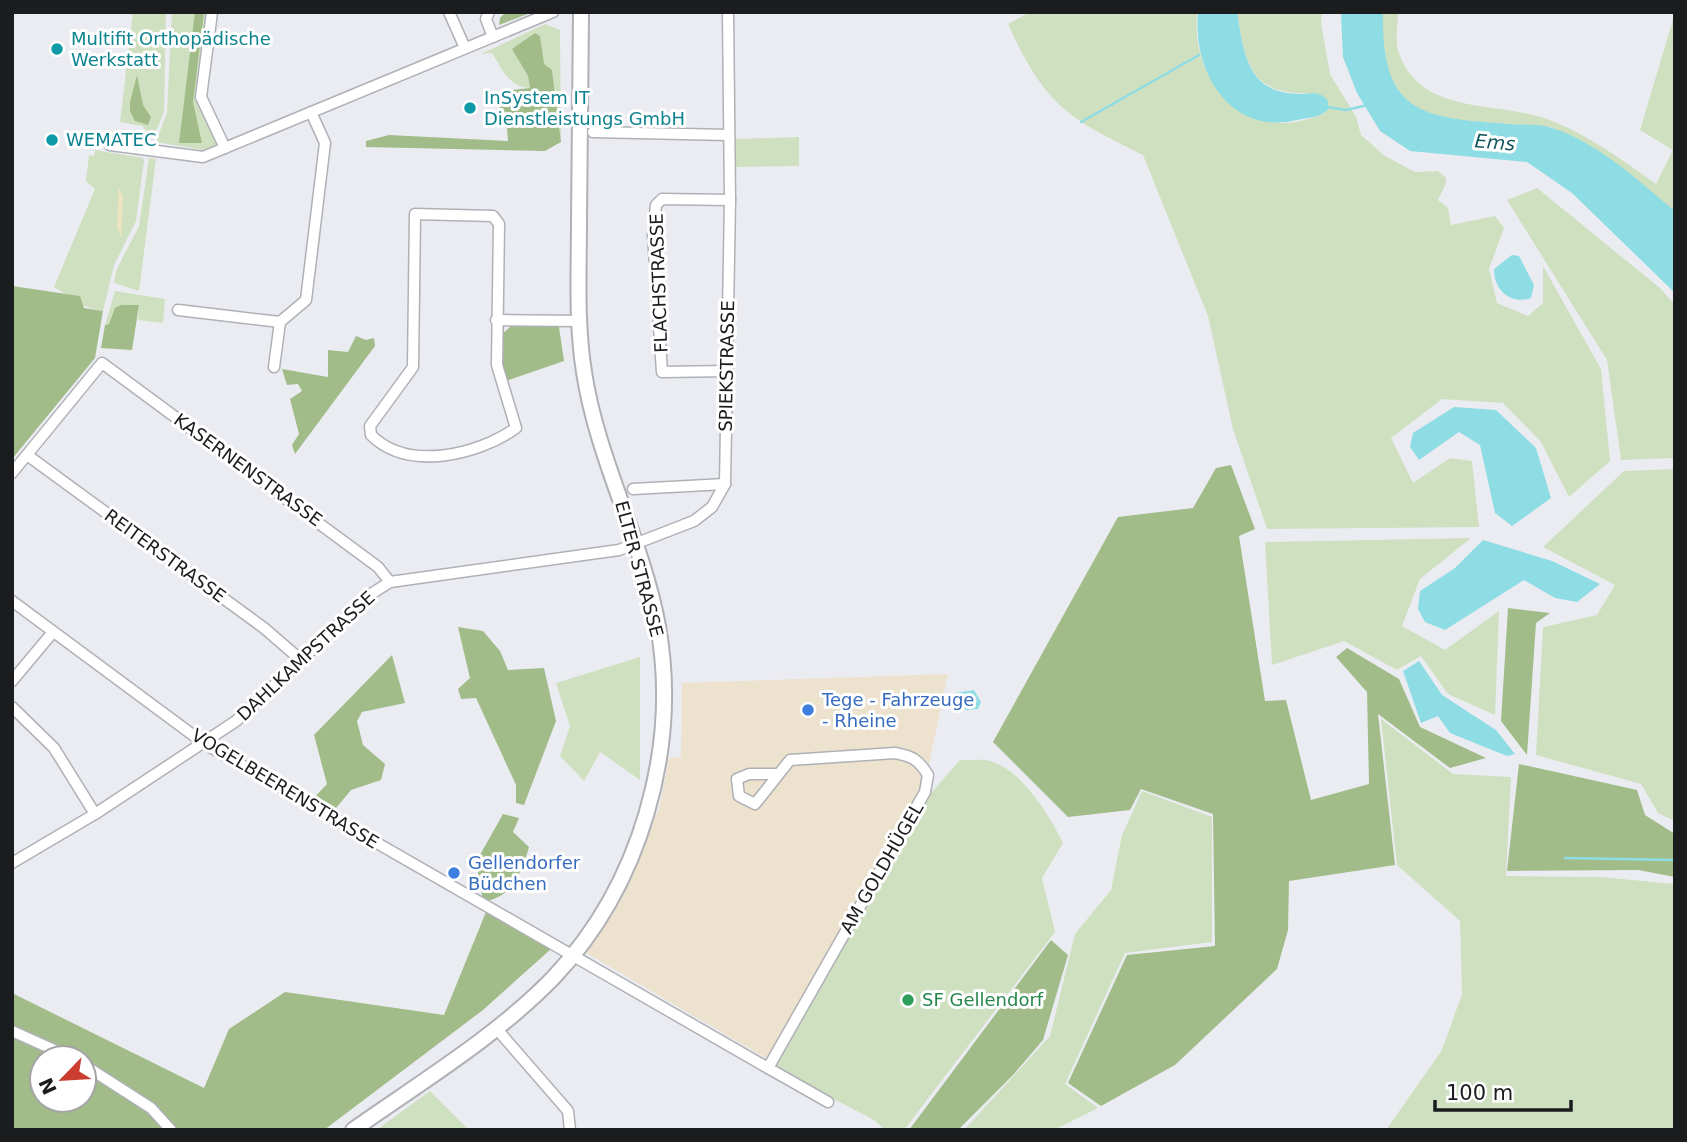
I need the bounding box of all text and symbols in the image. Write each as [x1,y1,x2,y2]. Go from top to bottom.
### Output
place label: Multifit Orthopädische Werkstatt [71,28,271,70]
marker: Multifit Orthopädische Werkstatt [49,41,65,57]
place label: InSystem IT Dienstleistungs GmbH [484,87,685,129]
marker: InSystem IT Dienstleistungs GmbH [462,100,478,116]
place label: WEMATEC [66,129,157,150]
water label: Ems [1474,129,1516,155]
marker: WEMATEC [44,132,60,148]
street label: FLACHSTRASSE [646,213,671,353]
street label: SPIEKSTRASSE [715,300,738,432]
street label: KASERNENSTRASSE [170,409,327,530]
street label: ELTER STRASSE [611,498,668,639]
street label: REITERSTRASSE [101,505,230,607]
street label: DAHLKAMPSTRASSE [233,586,379,725]
place label: Tege - Fahrzeuge - Rheine [821,689,974,731]
marker: Tege - Fahrzeuge - Rheine [800,702,816,718]
street label: VOGELBEERENSTRASSE [188,724,383,853]
street label: AM GOLDHÜGEL [836,799,928,937]
place label: Gellendorfer Büdchen [468,852,581,894]
marker: Gellendorfer Büdchen [446,865,462,881]
place label: SF Gellendorf [922,989,1044,1010]
marker: SF Gellendorf [900,992,916,1008]
north arrow [28,1044,98,1114]
scale bar [1435,1068,1572,1112]
text: N [34,1074,61,1098]
text: 100 m [1446,1081,1513,1105]

